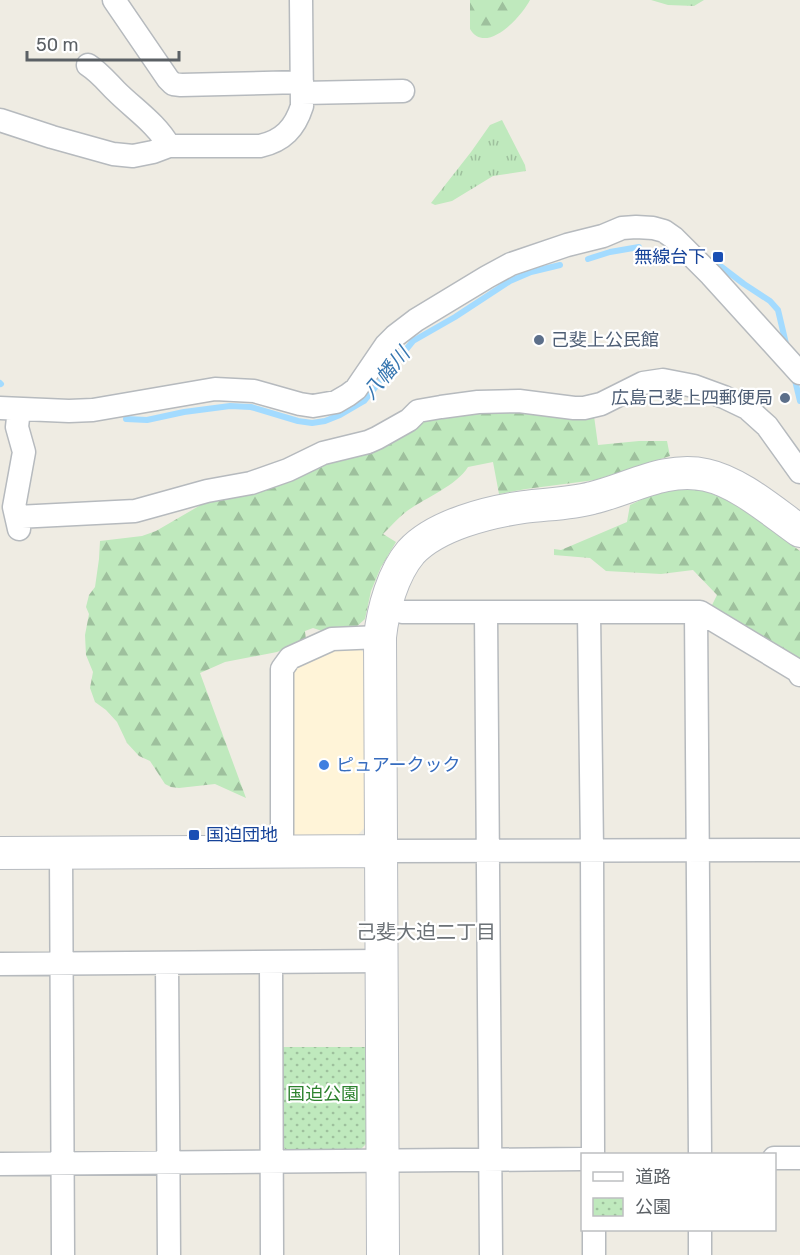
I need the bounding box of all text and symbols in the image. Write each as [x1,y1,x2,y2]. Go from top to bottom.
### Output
scale bar [27,24,178,62]
text: 50 m [36,34,79,56]
place label: 無線台下 [634,246,706,268]
marker: 無線台下 [711,250,725,264]
place label: 己斐上公民館 [551,329,659,351]
marker: 己斐上公民館 [532,333,546,347]
water label: 八幡川 [358,341,416,404]
place label: 広島己斐上四郵便局 [611,387,773,409]
marker: 広島己斐上四郵便局 [778,391,792,405]
place label: ピュアークック [336,754,461,776]
marker: ピュアークック [317,758,331,772]
place label: 国迫団地 [206,824,278,846]
marker: 国迫団地 [187,828,201,842]
district label: 己斐大迫二丁目 [356,920,496,944]
park label: 国迫公園 [287,1083,359,1105]
legend [581,1153,776,1231]
text: 道路 [635,1166,671,1188]
text: 公園 [635,1196,671,1218]

